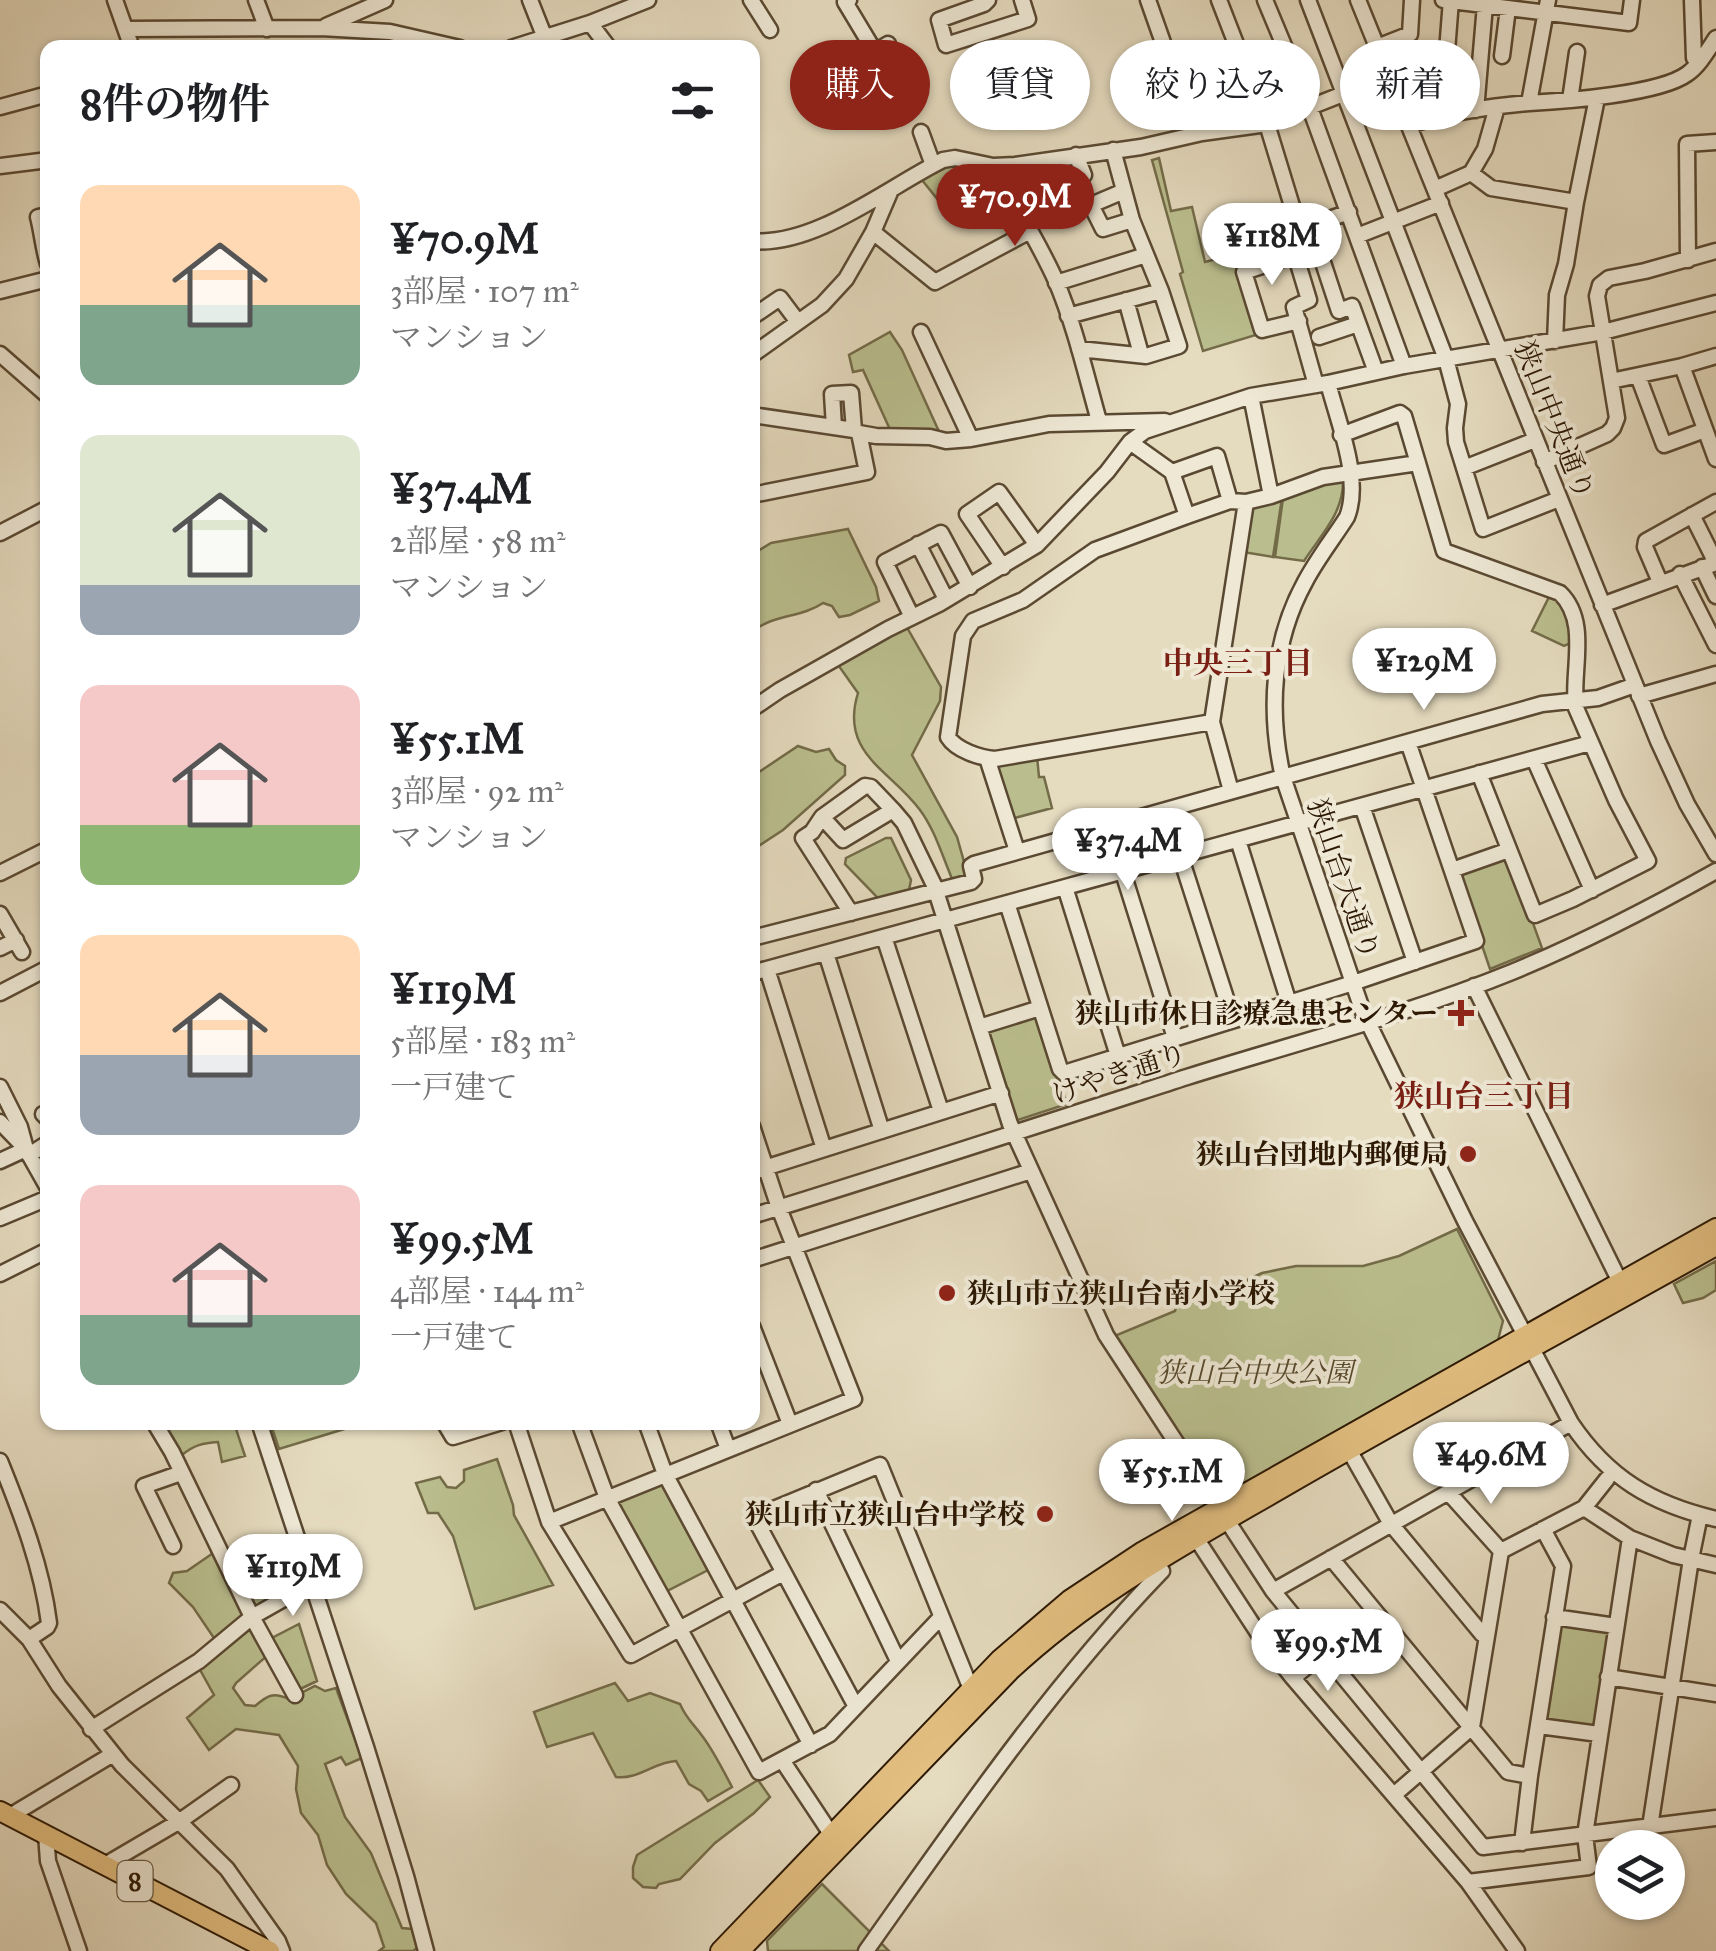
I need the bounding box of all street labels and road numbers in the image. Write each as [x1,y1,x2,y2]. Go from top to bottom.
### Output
street label: 狭山中央通り [1507,336,1602,505]
street label: 狭山台大通り [1300,794,1387,964]
street label: けやき通り [1047,1035,1191,1112]
road number: 8 [118,1861,152,1901]

